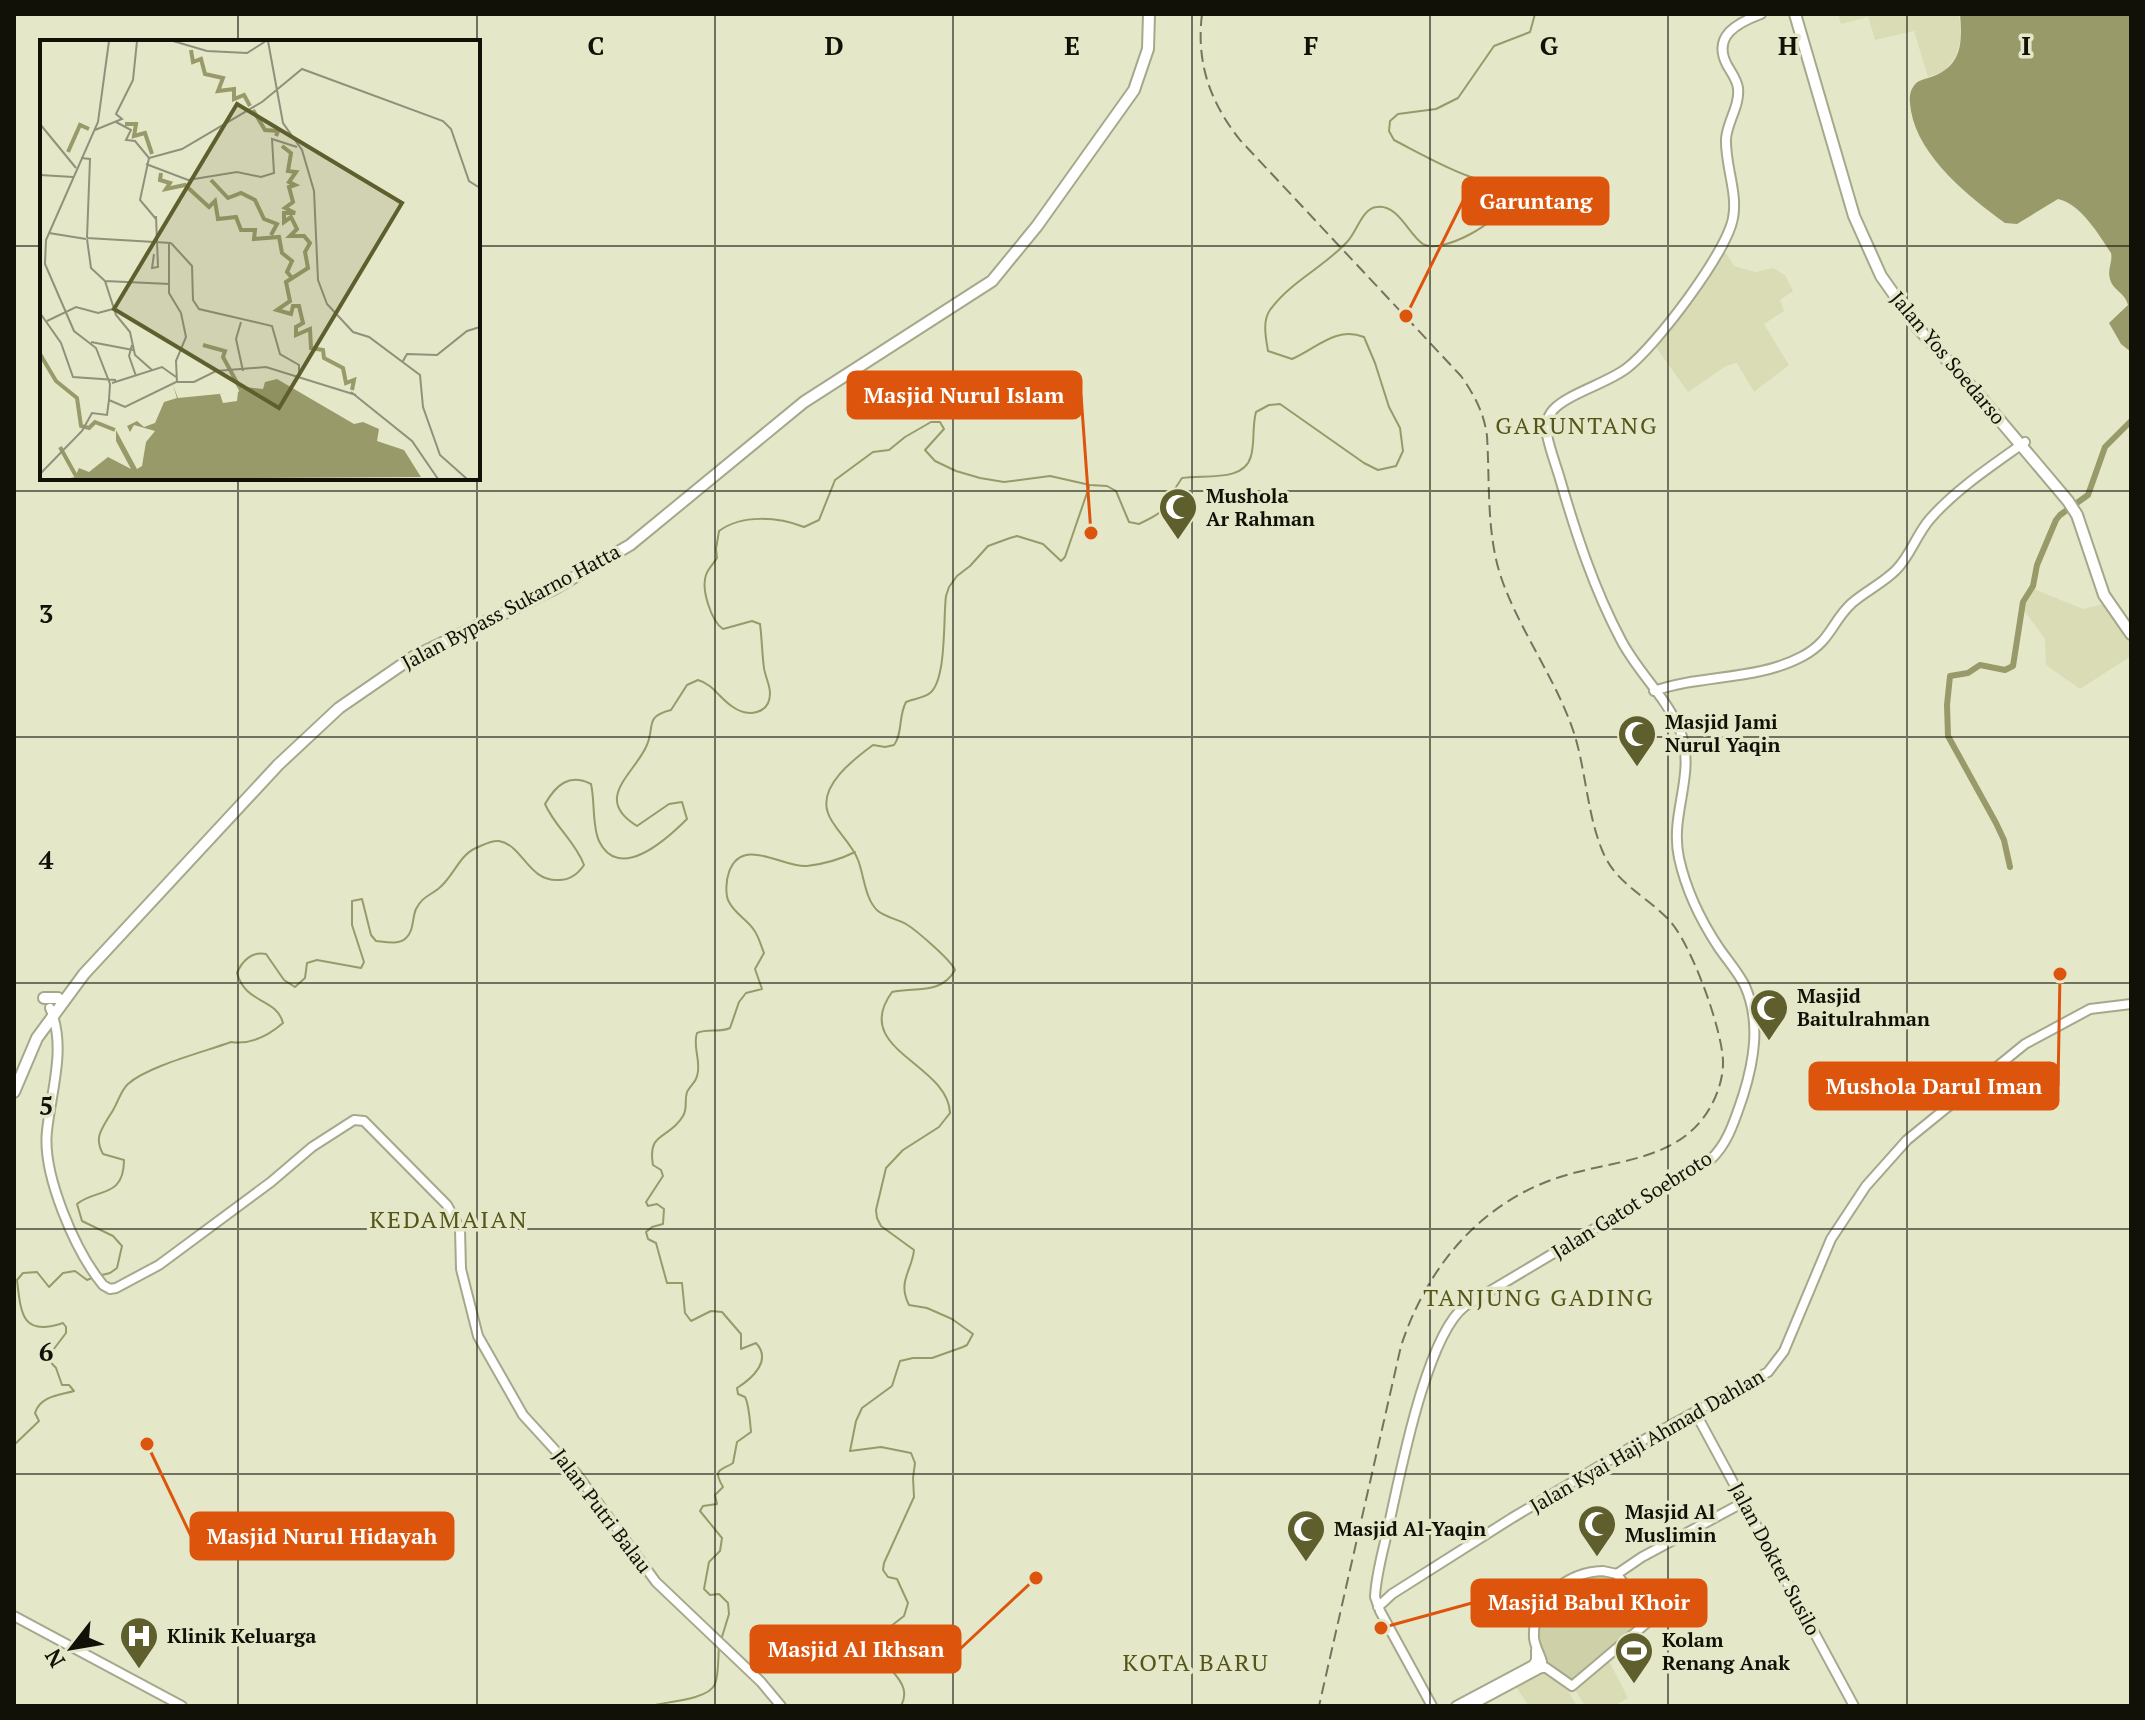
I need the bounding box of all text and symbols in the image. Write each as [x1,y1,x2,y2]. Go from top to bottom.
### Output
text: C [588,28,604,62]
text: D [824,28,844,62]
text: E [1064,28,1080,62]
text: F [1304,28,1319,62]
text: G [1540,28,1559,62]
text: H [1778,28,1798,62]
text: I [2021,28,2031,62]
inset map [40,40,480,480]
callout: Garuntang [1463,178,1608,224]
text: Garuntang [1480,186,1593,215]
street label: Jalan Yos Soedarso [1885,285,2012,430]
callout: Masjid Nurul Islam [848,372,1081,418]
text: Masjid Nurul Islam [864,380,1065,409]
district label: GARUNTANG [1495,409,1659,441]
place label: Mushola Ar Rahman [1206,482,1315,532]
mosque icon: Mushola Ar Rahman [1157,486,1199,541]
street label: Jalan Bypass Sukarno Hatta [397,537,625,676]
text: 3 [39,596,53,630]
place label: Masjid Jami Nurul Yaqin [1665,708,1780,758]
mosque icon: Masjid Jami Nurul Yaqin [1616,713,1658,768]
text: 4 [39,842,54,876]
place label: Masjid Baitulrahman [1797,982,1930,1032]
mosque icon: Masjid Baitulrahman [1748,987,1790,1042]
callout: Mushola Darul Iman [1810,1063,2058,1109]
text: Mushola Darul Iman [1826,1071,2042,1100]
text: 5 [39,1088,53,1122]
street label: Jalan Gatot Soebroto [1547,1144,1717,1265]
district label: KEDAMAIAN [369,1203,529,1235]
district label: TANJUNG GADING [1423,1281,1655,1313]
text: 6 [39,1334,53,1368]
street label: Jalan Kyai Haji Ahmad Dahlan [1525,1362,1769,1519]
street label: Jalan Putri Balau [547,1443,658,1578]
street label: Jalan Dokter Susilo [1724,1478,1827,1640]
place label: Masjid Al Muslimin [1625,1498,1716,1548]
mosque icon: Masjid Al Muslimin [1576,1503,1618,1558]
mosque icon: Masjid Al-Yaqin [1285,1508,1327,1563]
callout: Masjid Nurul Hidayah [191,1513,453,1559]
place label: Masjid Al-Yaqin [1334,1515,1486,1542]
text: Masjid Nurul Hidayah [207,1521,437,1550]
callout: Masjid Babul Khoir [1472,1580,1706,1626]
text: Masjid Babul Khoir [1488,1587,1691,1616]
north arrow [32,1608,112,1688]
hospital icon: Klinik Keluarga [118,1615,160,1670]
place label: Klinik Keluarga [167,1622,316,1649]
callout: Masjid Al Ikhsan [751,1626,960,1672]
place label: Kolam Renang Anak [1662,1626,1790,1676]
sports icon: Kolam Renang Anak [1613,1630,1655,1685]
text: Masjid Al Ikhsan [768,1634,944,1663]
text: N [38,1644,71,1673]
district label: KOTA BARU [1122,1646,1270,1678]

